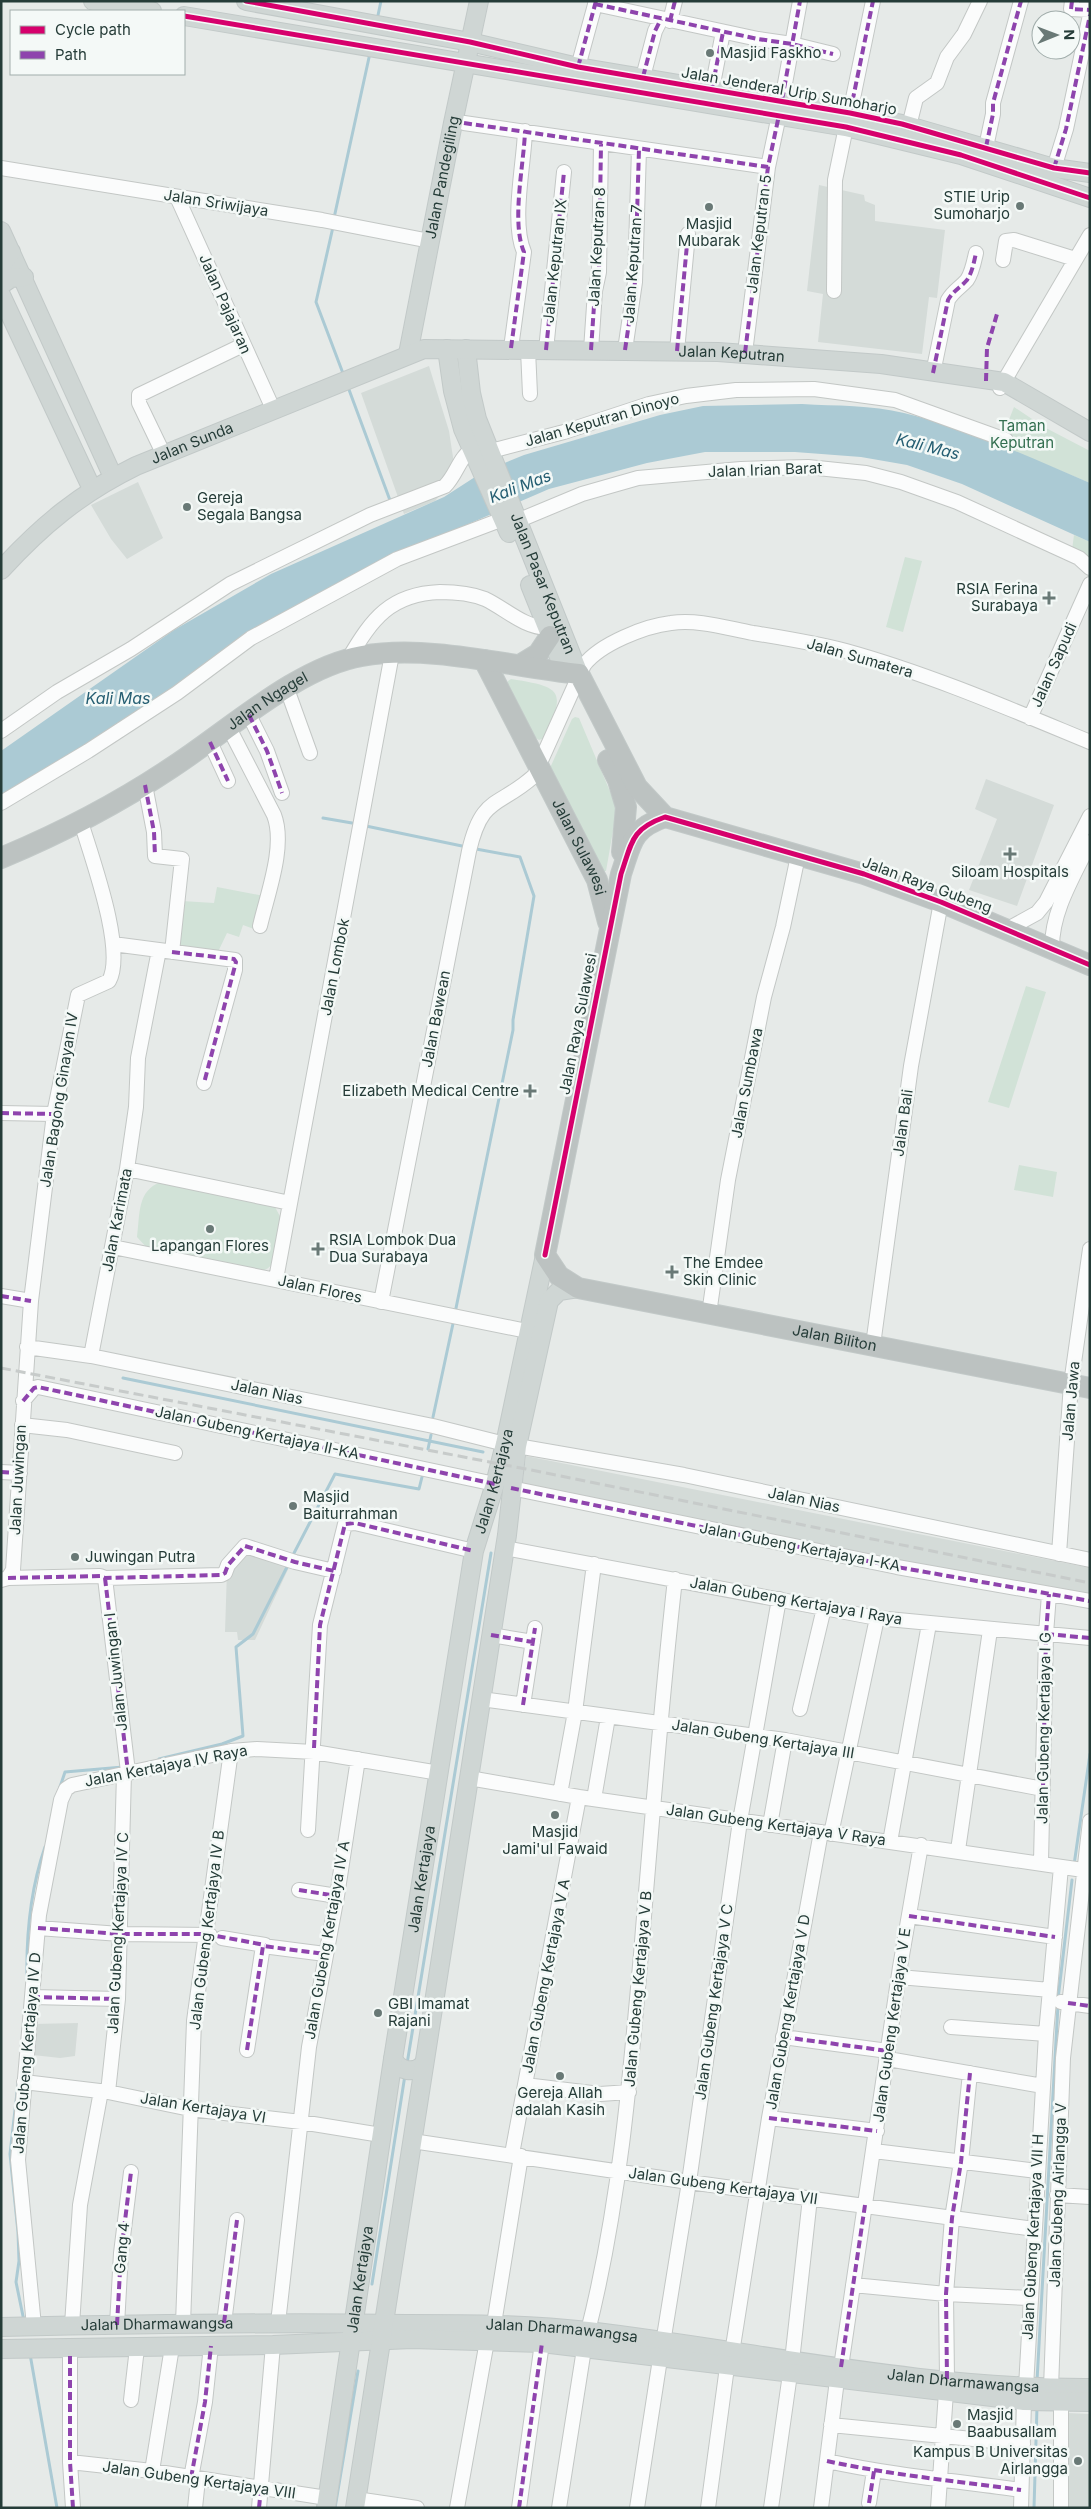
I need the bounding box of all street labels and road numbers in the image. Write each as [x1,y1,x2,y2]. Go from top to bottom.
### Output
street label: Jalan Jenderal Urip Sumoharjo [680,62,898,119]
street label: Jalan Pandegiling [421,114,463,240]
street label: Jalan Keputran 5 [742,173,775,294]
street label: Jalan Sriwijaya [162,185,270,220]
street label: Jalan Keputran 8 [584,187,609,307]
street label: Jalan Keputran IX [539,198,570,324]
street label: Jalan Keputran 7 [619,204,646,324]
street label: Jalan Pajajaran [195,251,256,357]
street label: Jalan Keputran [678,342,785,366]
street label: Jalan Keputran Dinoyo [523,388,681,451]
street label: Jalan Sunda [148,418,236,468]
street label: Jalan Irian Barat [707,458,823,481]
street label: Jalan Pasar Keputran [506,510,580,657]
street label: Jalan Sapudi [1026,619,1081,710]
street label: Jalan Sumatera [805,633,916,682]
street label: Jalan Ngagel [223,667,311,734]
street label: Jalan Sulawesi [548,795,611,897]
street label: Jalan Raya Gubeng [860,852,995,917]
street label: Jalan Lombok [316,916,353,1017]
street label: Jalan Raya Sulawesi [554,952,601,1096]
street label: Jalan Bawean [417,969,454,1069]
street label: Jalan Bagong Ginayan IV [35,1011,82,1189]
street label: Jalan Sumbawa [726,1026,767,1140]
street label: Jalan Bali [888,1088,917,1158]
street label: Jalan Karimata [97,1167,136,1273]
street label: Jalan Flores [276,1270,364,1307]
street label: Jalan Biliton [791,1320,878,1355]
street label: Jalan Jawa [1058,1360,1083,1442]
street label: Jalan Nias [229,1375,305,1408]
street label: Jalan Gubeng Kertajaya II-KA [153,1402,361,1463]
street label: Jalan Juwingan [5,1424,30,1536]
street label: Jalan Kertajaya [470,1427,517,1536]
street label: Jalan Nias [766,1483,842,1516]
street label: Jalan Gubeng Kertajaya I-KA [698,1518,902,1575]
street label: Jalan Gubeng Kertajaya I Raya [688,1572,904,1629]
street label: Jalan Juwingan I [100,1612,131,1732]
street label: Jalan Gubeng Kertajaya I G [1032,1632,1055,1824]
street label: Jalan Gubeng Kertajaya III [670,1715,856,1762]
street label: Jalan Kertajaya IV Raya [83,1740,249,1791]
street label: Jalan Gubeng Kertajaya V Raya [665,1800,887,1849]
street label: Jalan Kertajaya [403,1824,439,1934]
street label: Jalan Gubeng Kertajaya IV B [185,1829,228,2031]
street label: Jalan Gubeng Kertajaya IV C [103,1831,132,2034]
street label: Jalan Gubeng Kertajaya IV A [300,1839,353,2041]
street label: Jalan Gubeng Kertajaya V A [517,1877,574,2075]
street label: Jalan Gubeng Kertajaya V B [619,1890,656,2088]
street label: Jalan Gubeng Kertajaya V C [690,1902,737,2101]
street label: Jalan Gubeng Kertajaya V D [761,1913,814,2111]
street label: Jalan Gubeng Kertajaya V E [868,1926,915,2123]
street label: Jalan Gubeng Kertajaya IV D [8,1951,45,2154]
street label: Jalan Kertajaya VI [139,2088,267,2127]
street label: Jalan Gubeng Airlangga V [1045,2102,1070,2288]
street label: Jalan Gubeng Kertajaya VII H [1018,2133,1047,2341]
street label: Jalan Gubeng Kertajaya VII [627,2163,819,2208]
street label: Gang 4 [110,2221,133,2274]
street label: Jalan Kertajaya [342,2224,377,2334]
street label: Jalan Dharmawangsa [80,2313,234,2334]
street label: Jalan Dharmawangsa [485,2315,639,2346]
street label: Jalan Dharmawangsa [886,2364,1040,2396]
street label: Jalan Gubeng Kertajaya VIII [101,2457,297,2502]

